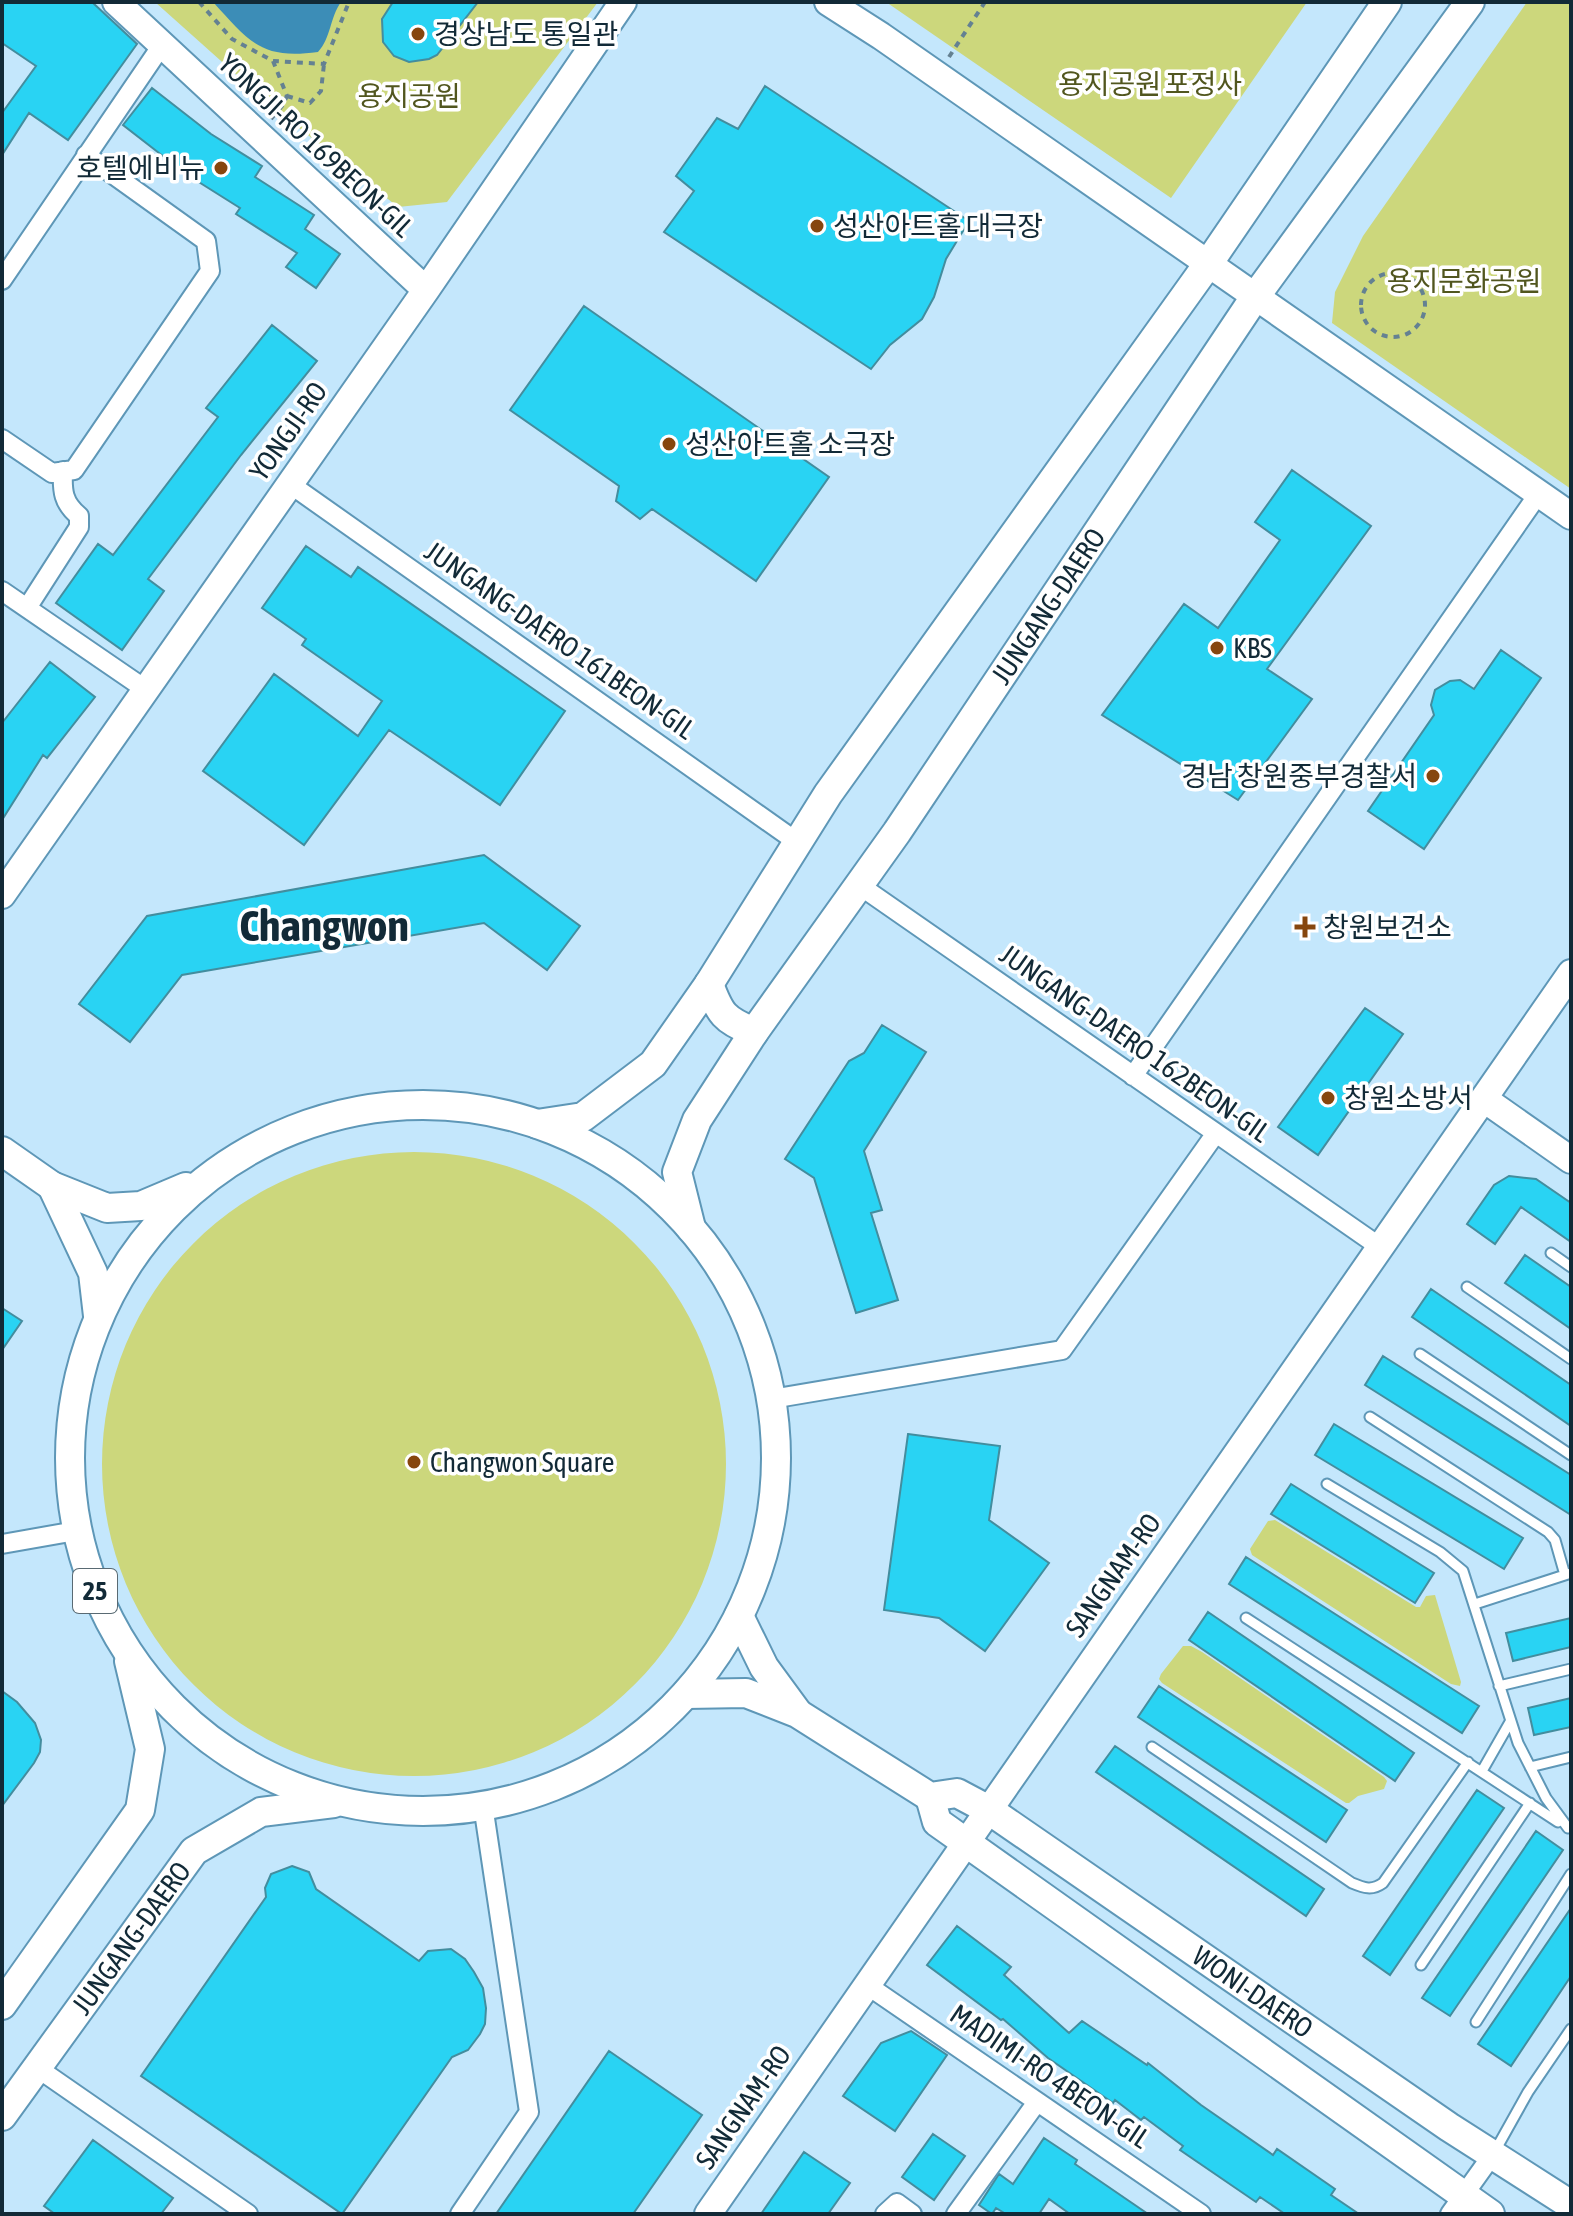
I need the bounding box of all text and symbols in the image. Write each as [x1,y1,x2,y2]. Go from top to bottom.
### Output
place label: 경상남도 통일관 [434,18,618,50]
marker: 경상남도 통일관 [409,25,427,43]
street label: YONGJI-RO 169BEON-GIL [212,47,420,243]
park label: 용지공원 포정사 [1058,68,1242,100]
park label: 용지공원 [357,80,461,112]
place label: 호텔에비뉴 [76,152,205,184]
marker: 호텔에비뉴 [212,159,230,177]
place label: 성산아트홀 대극장 [833,210,1043,242]
marker: 성산아트홀 대극장 [808,217,826,235]
park label: 용지문화공원 [1387,265,1541,297]
street label: YONGJI-RO [243,376,333,486]
place label: 성산아트홀 소극장 [685,428,895,460]
marker: 성산아트홀 소극장 [660,435,678,453]
street label: JUNGANG-DAERO [985,522,1112,690]
street label: JUNGANG-DAERO 161BEON-GIL [419,535,701,745]
place label: KBS [1233,632,1272,664]
marker: KBS [1208,639,1226,657]
place label: 경남 창원중부경찰서 [1181,760,1417,792]
marker: 경남 창원중부경찰서 [1424,767,1442,785]
district label: Changwon [239,900,409,950]
place label: 창원보건소 [1323,911,1452,943]
marker: 창원보건소 [1294,916,1316,938]
street label: JUNGANG-DAERO 162BEON-GIL [994,938,1276,1148]
place label: 창원소방서 [1344,1082,1473,1114]
marker: 창원소방서 [1319,1089,1337,1107]
place label: Changwon Square [430,1446,614,1478]
marker: Changwon Square [405,1453,423,1471]
street label: SANGNAM-RO [1059,1507,1167,1643]
road number: 25 [73,1569,117,1613]
street label: JUNGANG-DAERO [65,1855,197,2020]
street label: WONI-DAERO [1187,1939,1319,2044]
street label: MADIMI-RO 4BEON-GIL [944,1998,1156,2155]
street label: SANGNAM-RO [689,2039,797,2175]

